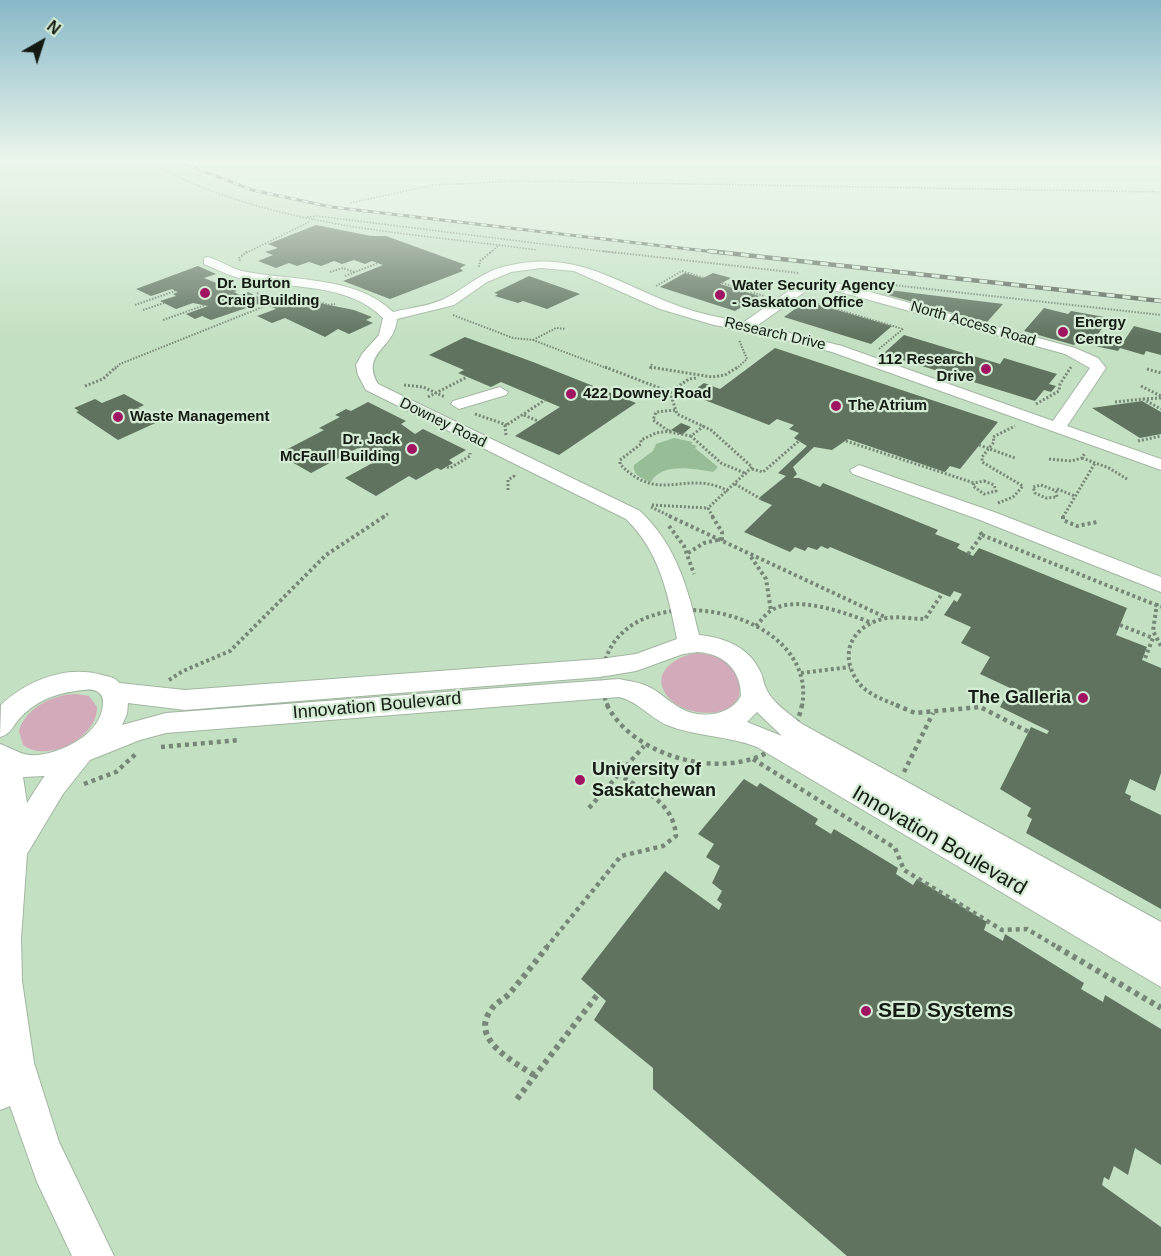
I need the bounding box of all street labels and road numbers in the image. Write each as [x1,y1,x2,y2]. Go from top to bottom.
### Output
street label: North Access Road [908,298,1038,350]
street label: Research Drive [723,314,827,354]
street label: Downey Road [397,394,489,452]
street label: Innovation Boulevard [292,688,462,724]
street label: Innovation Boulevard [847,781,1031,901]

